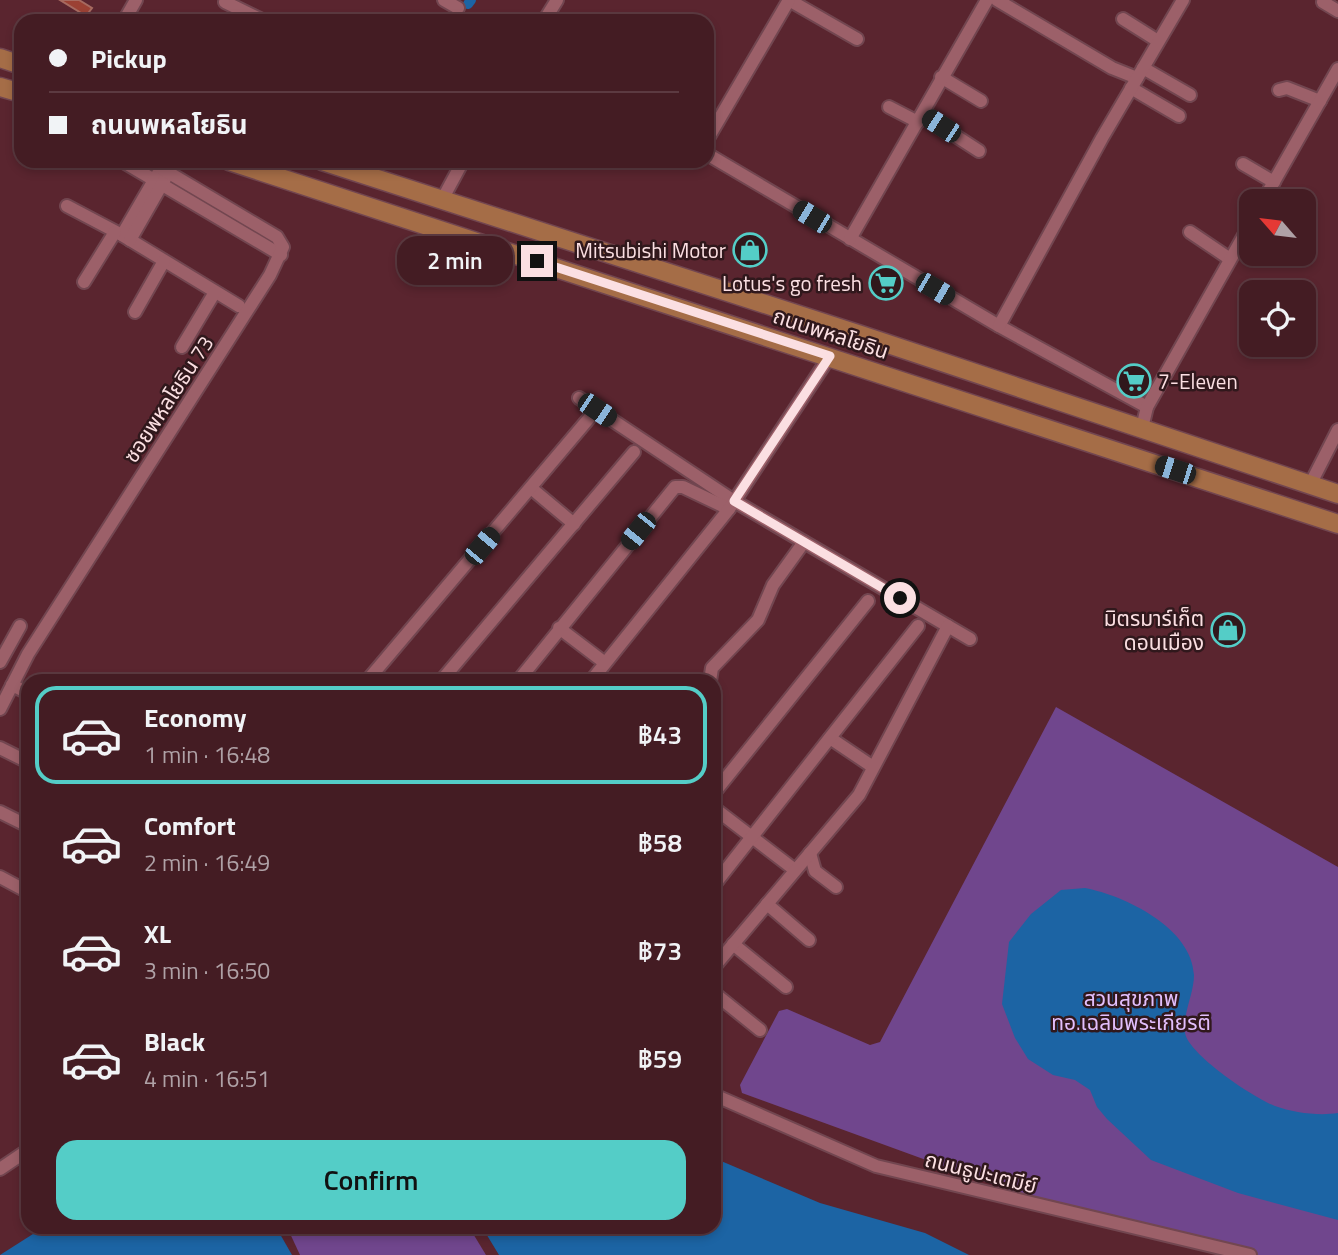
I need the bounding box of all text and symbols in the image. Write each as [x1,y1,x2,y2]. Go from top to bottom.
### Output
text: Pickup [91,39,167,78]
text: ถนนพหลโยธิน [91,105,248,144]
car [918,106,965,146]
north arrow [1239,189,1316,266]
map controls [1239,189,1316,357]
car [789,197,836,237]
shop icon: Mitsubishi Motor [731,231,769,269]
place label: Mitsubishi Motor [575,234,726,266]
callout: 2 min [397,236,512,286]
text: 2 min [427,243,483,278]
route end [521,245,553,277]
supermarket icon: Lotus's go fresh [867,264,905,302]
place label: Lotus's go fresh [722,267,862,299]
car [912,269,959,309]
button: locate [1239,280,1316,357]
street label: ถนนพหลโยธิน [769,299,893,367]
street label: ซอยพหลโยธิน 73 [115,329,221,469]
supermarket icon: 7-Eleven [1115,362,1153,400]
place label: 7-Eleven [1158,365,1238,397]
car [574,390,621,430]
car [1152,454,1199,486]
car [617,508,660,554]
car [461,523,504,569]
route start [884,582,916,614]
place label: มิตรมาร์เก็ต ดอนเมือง [1104,602,1204,658]
shop icon: มิตรมาร์เก็ต ดอนเมือง [1209,611,1247,649]
text: Economy [144,698,246,737]
icon: car [60,704,123,767]
text: ฿43 [638,715,682,754]
text: 1 min · 16:48 [144,737,270,772]
text: Comfort [144,806,236,845]
icon: car [60,812,123,875]
text: ฿58 [638,823,682,862]
text: 2 min · 16:49 [144,845,270,880]
text: XL [144,914,171,953]
icon: car [60,920,123,983]
text: ฿73 [638,931,682,970]
text: 3 min · 16:50 [144,953,270,988]
park label: สวนสุขภาพ ทอ.เฉลิมพระเกียรติ [1051,982,1211,1038]
text: Black [144,1022,205,1061]
icon: car [60,1028,123,1091]
text: ฿59 [638,1039,682,1078]
text: 4 min · 16:51 [144,1061,270,1096]
button: Confirm [56,1140,686,1220]
street label: ถนนธูปะเตมีย์ [922,1143,1040,1201]

